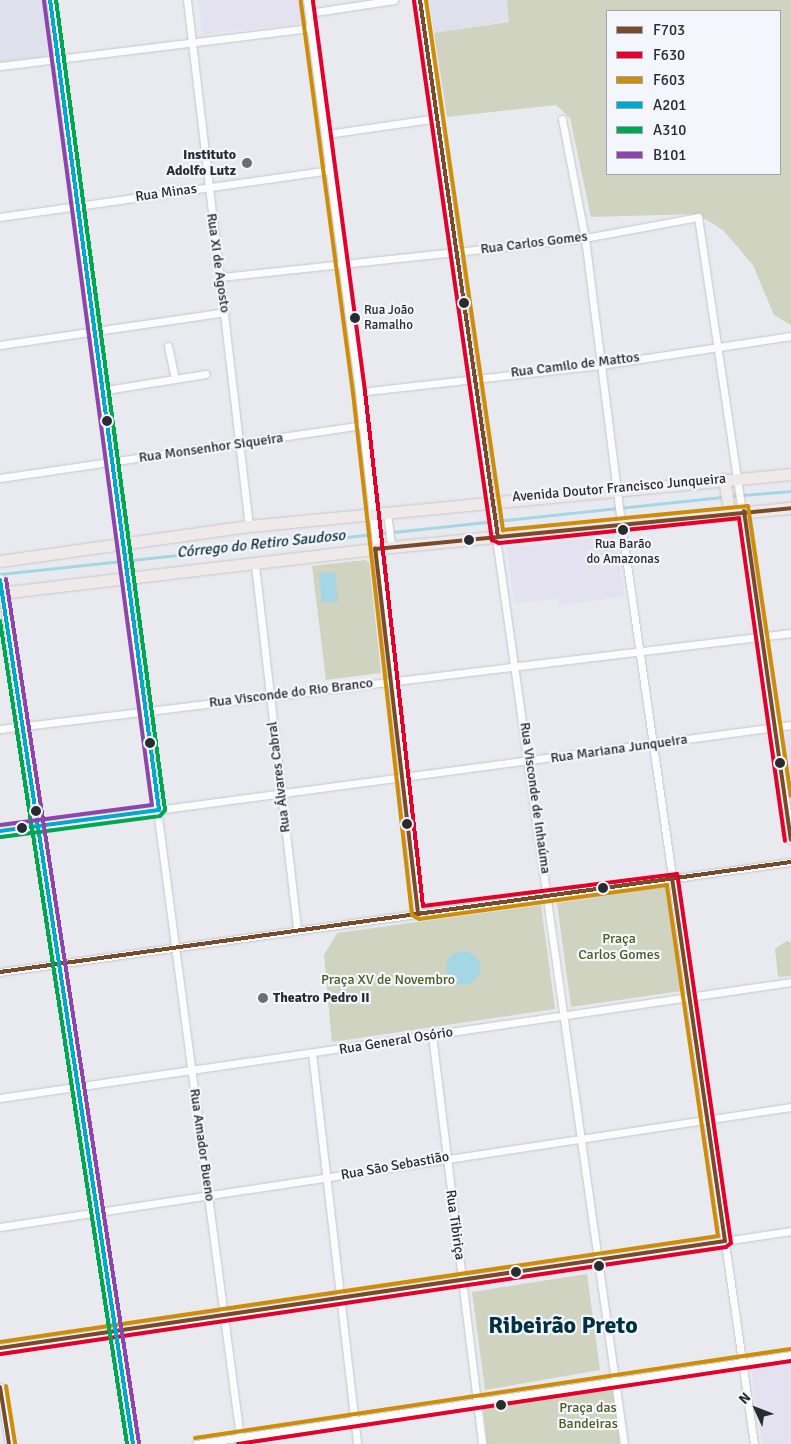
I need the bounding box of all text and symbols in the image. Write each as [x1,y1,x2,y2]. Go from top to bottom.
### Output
legend [606,10,781,175]
text: F703 [653,21,685,39]
text: F630 [653,46,685,64]
text: F603 [653,71,685,89]
text: A201 [653,96,686,114]
text: A310 [653,121,686,139]
text: B101 [653,146,686,164]
place label: Instituto Adolfo Lutz [166,147,236,180]
marker: Instituto Adolfo Lutz [240,156,254,170]
street label: Rua Minas [134,180,198,206]
street label: Rua XI de Agosto [203,212,233,314]
street label: Rua Carlos Gomes [480,228,588,258]
unlabelled marker [459,298,469,308]
place label: Rua João Ramalho [364,303,414,334]
marker: Rua João Ramalho [350,313,360,323]
street label: Rua Camilo de Mattos [510,349,640,381]
unlabelled marker [102,416,112,426]
street label: Rua Monsenhor Siqueira [138,430,284,466]
street label: Avenida Doutor Francisco Junqueira [511,470,727,506]
marker: Rua Barão do Amazonas [618,525,628,535]
water label: Córrego do Retiro Saudoso [176,526,346,562]
unlabelled marker [464,535,474,545]
place label: Rua Barão do Amazonas [586,537,660,568]
street label: Rua Visconde do Rio Branco [208,675,374,711]
street label: Rua Álvares Cabral [264,720,294,834]
street label: Rua Visconde de Inhaúma [516,721,554,875]
street label: Rua Mariana Junqueira [550,731,688,767]
unlabelled marker [145,738,155,748]
unlabelled marker [775,758,785,768]
unlabelled marker [31,806,41,816]
unlabelled marker [402,819,412,829]
unlabelled marker [17,823,27,833]
unlabelled marker [598,883,608,893]
park label: Praça Carlos Gomes [578,931,660,964]
park label: Praça XV de Novembro [321,972,455,988]
place label: Theatro Pedro II [273,990,370,1006]
marker: Theatro Pedro II [257,992,269,1004]
street label: Rua General Osório [338,1024,454,1058]
street label: Rua Amador Bueno [186,1088,218,1202]
street label: Rua São Sebastião [340,1148,450,1184]
street label: Rua Tibiriça [442,1189,468,1261]
unlabelled marker [594,1261,604,1271]
unlabelled marker [511,1267,521,1277]
district label: Ribeirão Preto [488,1312,638,1340]
north arrow [731,1384,781,1434]
text: N [735,1389,754,1408]
unlabelled marker [496,1400,506,1410]
park label: Praça das Bandeiras [558,1400,618,1432]

